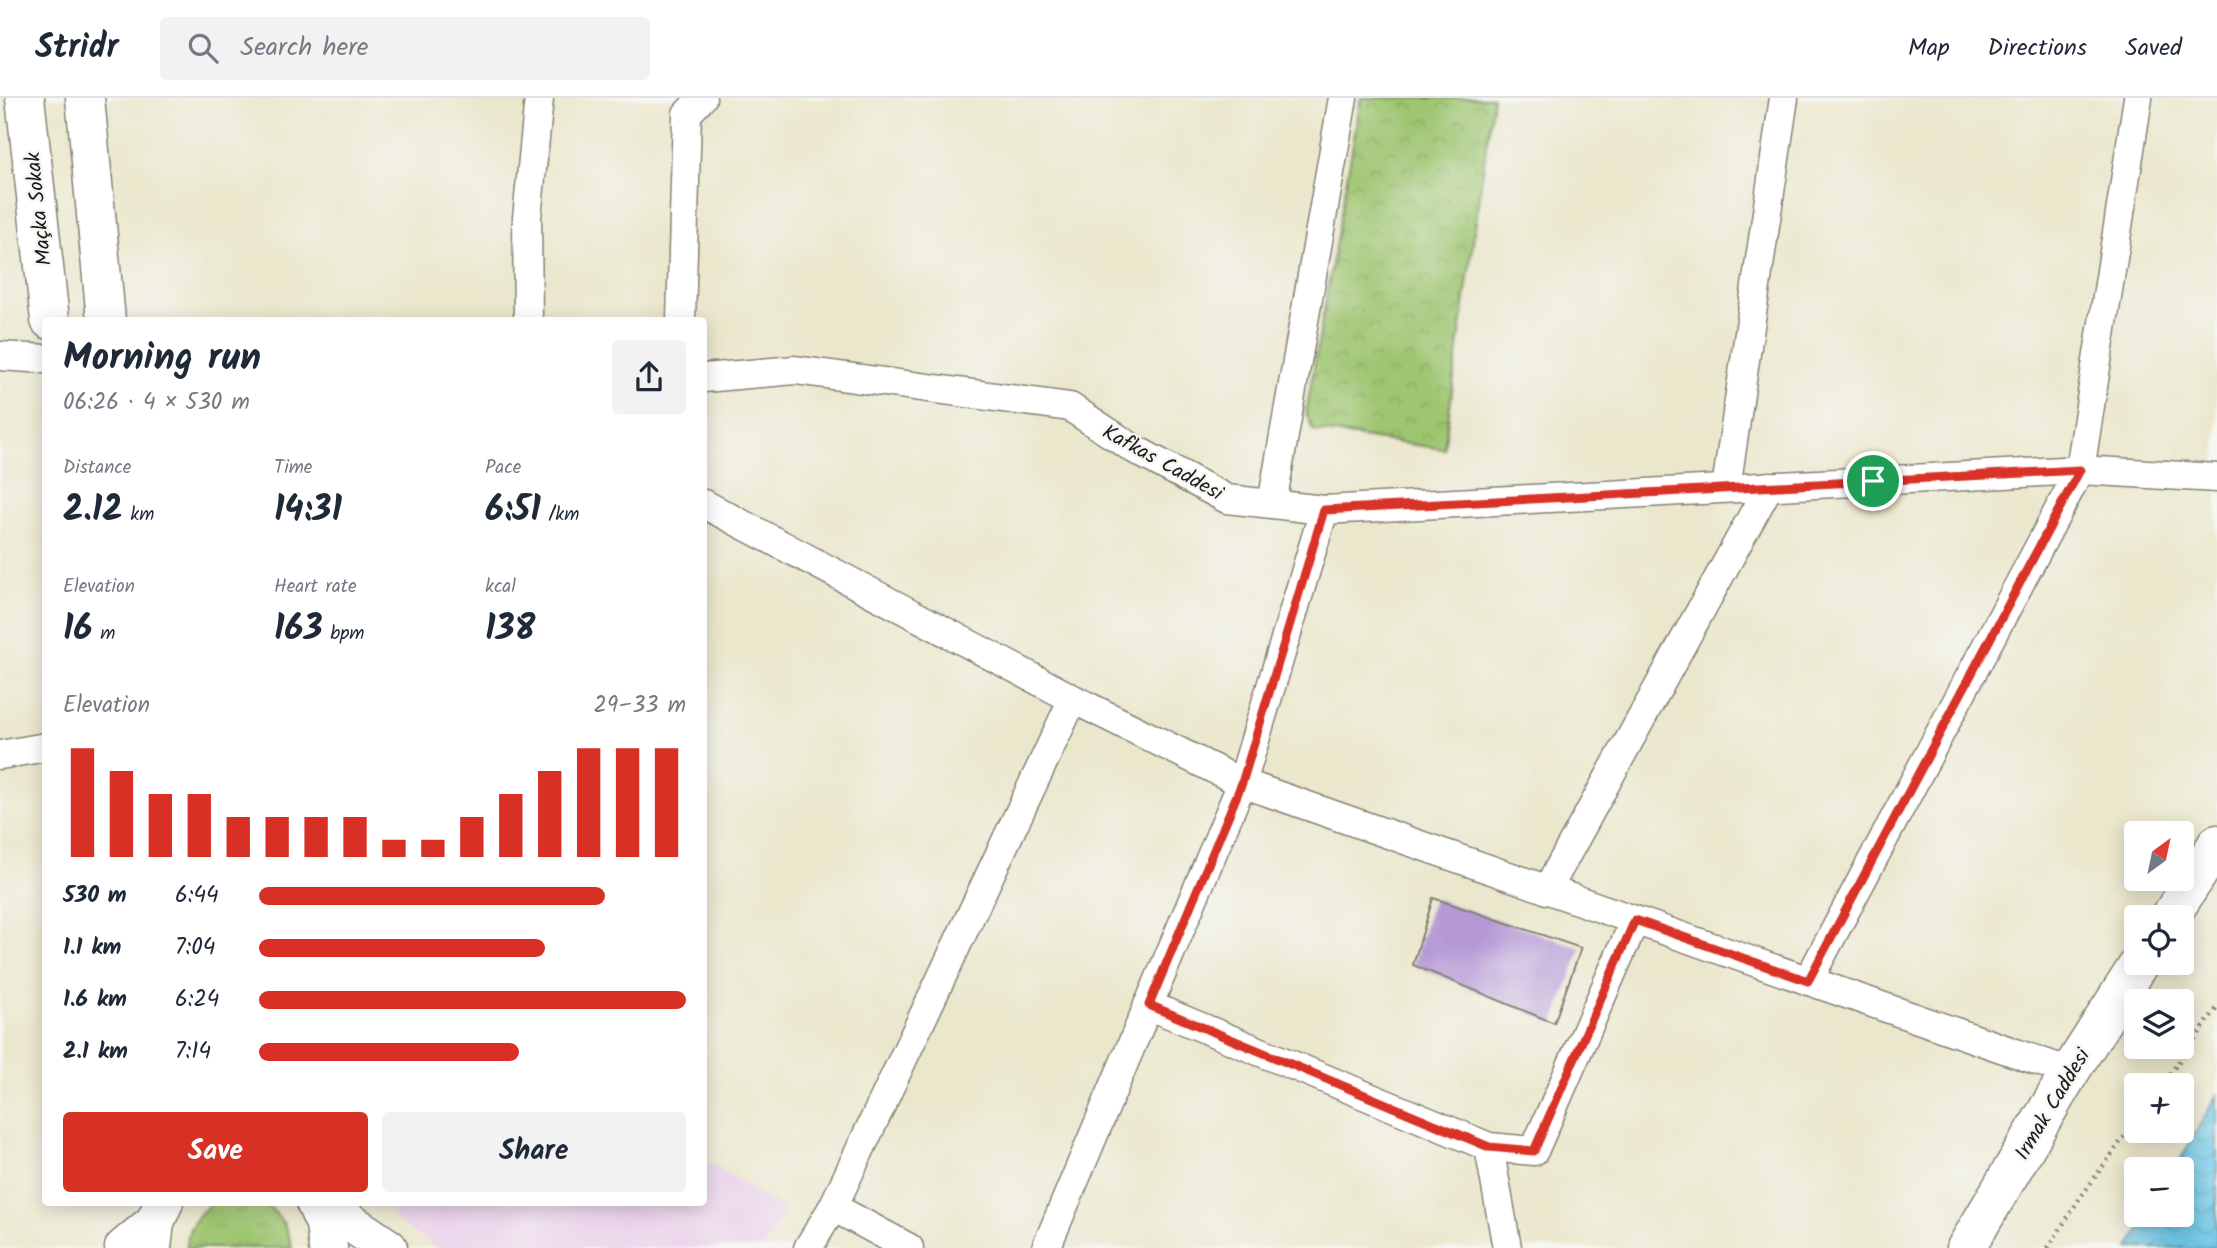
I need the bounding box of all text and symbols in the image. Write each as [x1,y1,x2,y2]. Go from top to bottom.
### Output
search box [160,17,650,80]
text: Stridr [35,22,118,75]
text: Search here [240,27,369,69]
icon: search [184,29,222,67]
text: Map [1908,29,1950,68]
text: Directions [1988,29,2087,68]
text: Saved [2125,29,2182,68]
street label: Maçka Sokak [17,150,62,267]
text: Morning run [63,329,261,389]
button: share [612,340,686,414]
text: 06:26 · 4 × 530 m [63,385,250,421]
street label: Kafkas Caddesi [1096,416,1230,511]
pin [1843,451,1903,511]
text: Distance [63,453,131,483]
text: Time [274,453,312,483]
text: Pace [485,453,521,483]
icon: arrive [1854,462,1892,500]
text: 2.12 [63,483,123,539]
text: 14:31 [274,483,342,539]
text: 6:51 [485,483,541,539]
text: km [123,500,154,530]
text: /km [541,500,579,530]
text: Elevation [63,572,135,602]
text: Heart rate [274,572,357,602]
text: kcal [485,572,516,602]
text: 16 [63,602,93,658]
text: 163 [274,602,323,658]
text: 138 [485,602,535,658]
text: m [93,619,115,649]
text: bpm [323,619,365,649]
text: Elevation [63,688,150,724]
text: 29–33 m [594,688,686,724]
north arrow [2124,821,2194,891]
map controls [2124,821,2194,1227]
text: 530 m [63,878,127,914]
text: 6:44 [175,878,219,914]
button: locate [2124,905,2194,975]
text: 1.1 km [63,930,121,966]
text: 7:04 [175,930,215,966]
text: 1.6 km [63,982,127,1018]
text: 6:24 [175,982,219,1018]
button: layers [2124,989,2194,1059]
text: 2.1 km [63,1034,128,1070]
text: 7:14 [175,1034,211,1070]
street label: Irmak Caddesi [2007,1042,2100,1167]
button: + [2124,1073,2194,1143]
button: Save [63,1112,368,1192]
button: Share [382,1112,686,1192]
button: − [2124,1157,2194,1227]

